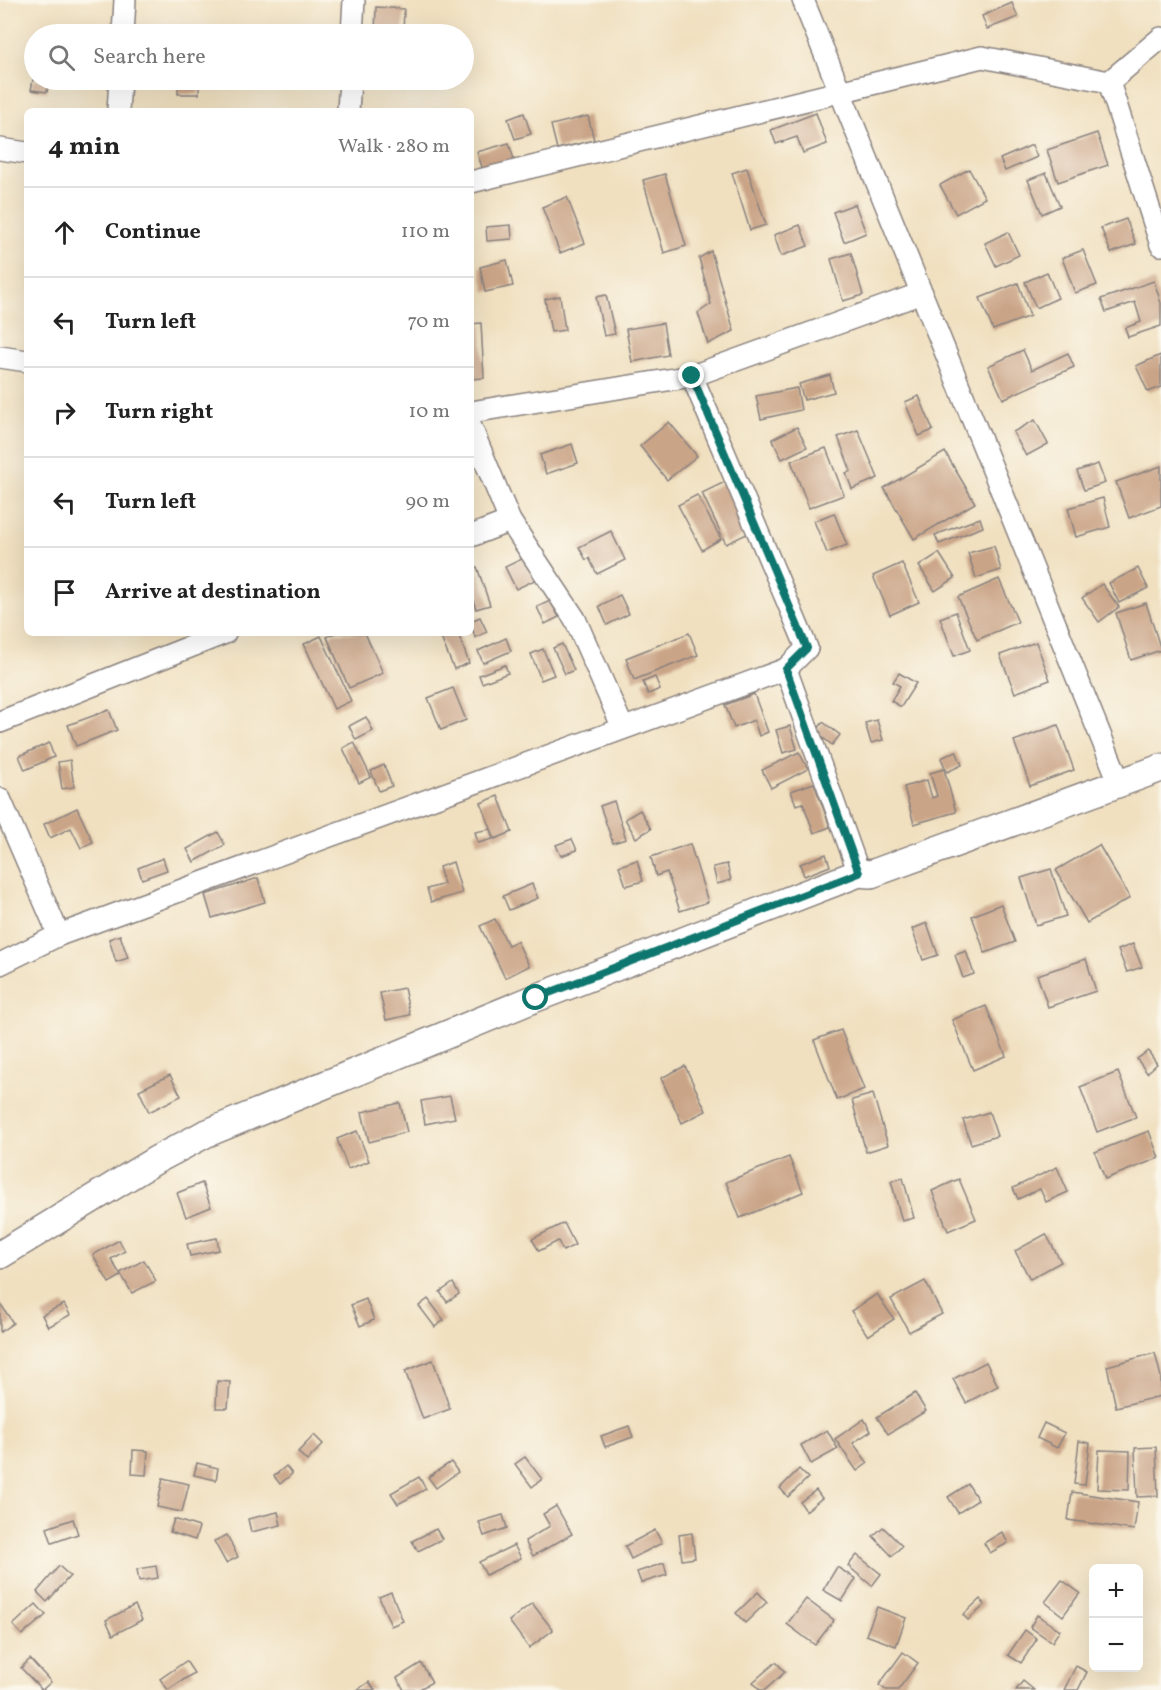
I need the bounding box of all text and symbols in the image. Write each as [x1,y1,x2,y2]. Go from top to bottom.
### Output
search box [24,24,474,90]
icon: search [45,41,78,74]
text: Search here [93,42,206,73]
text: 4 min [48,129,120,165]
text: Walk · 280 m [338,133,450,161]
icon: ahead [48,216,81,249]
text: Continue [105,217,201,248]
text: 110 m [401,218,450,246]
icon: left [48,306,81,339]
text: Turn left [105,307,196,338]
text: 70 m [407,308,450,336]
route end [678,362,704,388]
icon: right [48,396,81,429]
text: Turn right [105,397,213,428]
text: 10 m [409,398,450,426]
icon: left [48,486,81,519]
text: Turn left [105,487,196,518]
text: 90 m [406,488,450,516]
icon: arrive [48,576,81,609]
text: Arrive at destination [105,577,321,608]
route start [522,984,548,1010]
map controls [1089,1564,1143,1672]
button: + [1089,1564,1143,1618]
button: − [1089,1618,1143,1672]

